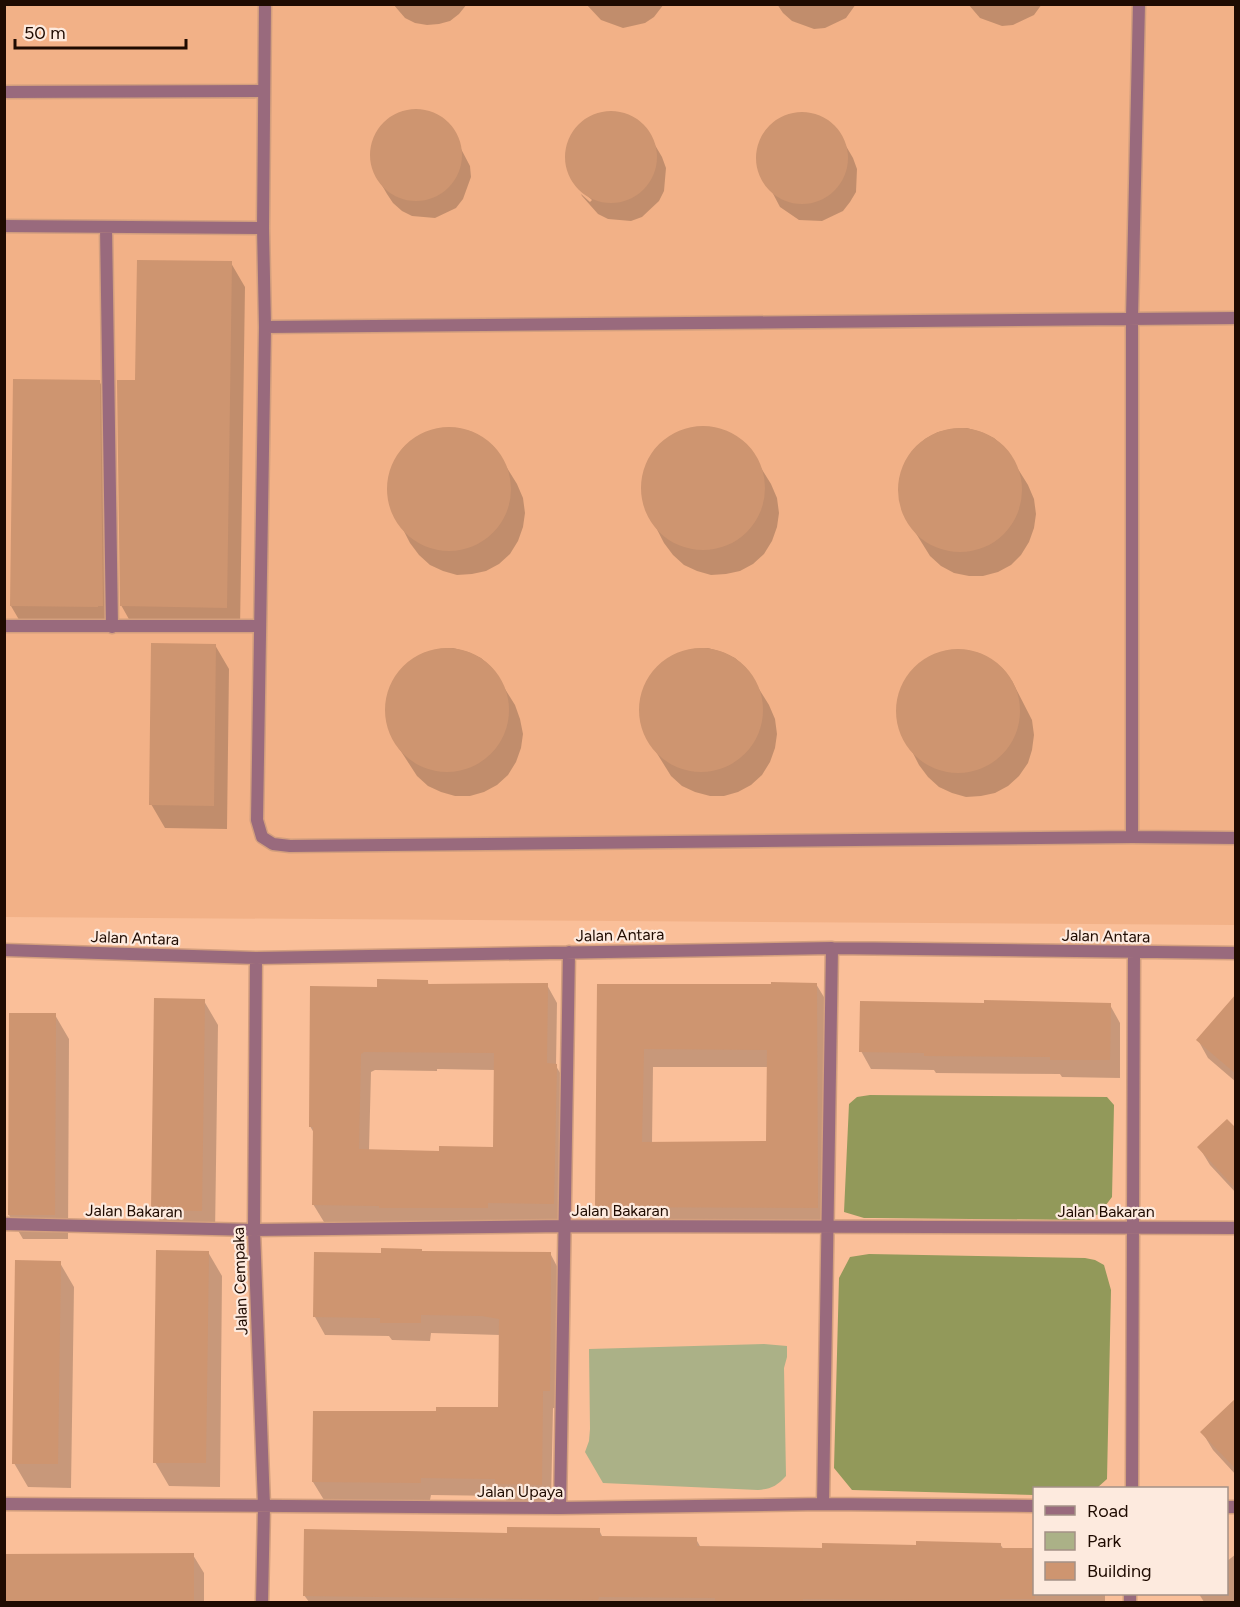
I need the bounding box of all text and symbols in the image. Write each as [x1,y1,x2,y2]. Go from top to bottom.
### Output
scale bar [15,12,186,50]
text: 50 m [24,22,66,44]
street label: Jalan Antara [576,925,664,945]
street label: Jalan Antara [1062,926,1150,946]
street label: Jalan Antara [90,927,180,949]
street label: Jalan Bakaran [85,1201,183,1221]
street label: Jalan Bakaran [571,1201,669,1220]
street label: Jalan Bakaran [1057,1202,1155,1221]
street label: Jalan Cempaka [229,1227,251,1335]
street label: Jalan Upaya [477,1482,563,1501]
legend [1033,1487,1228,1595]
text: Road [1087,1500,1128,1522]
text: Park [1087,1530,1122,1552]
text: Building [1087,1560,1152,1582]

